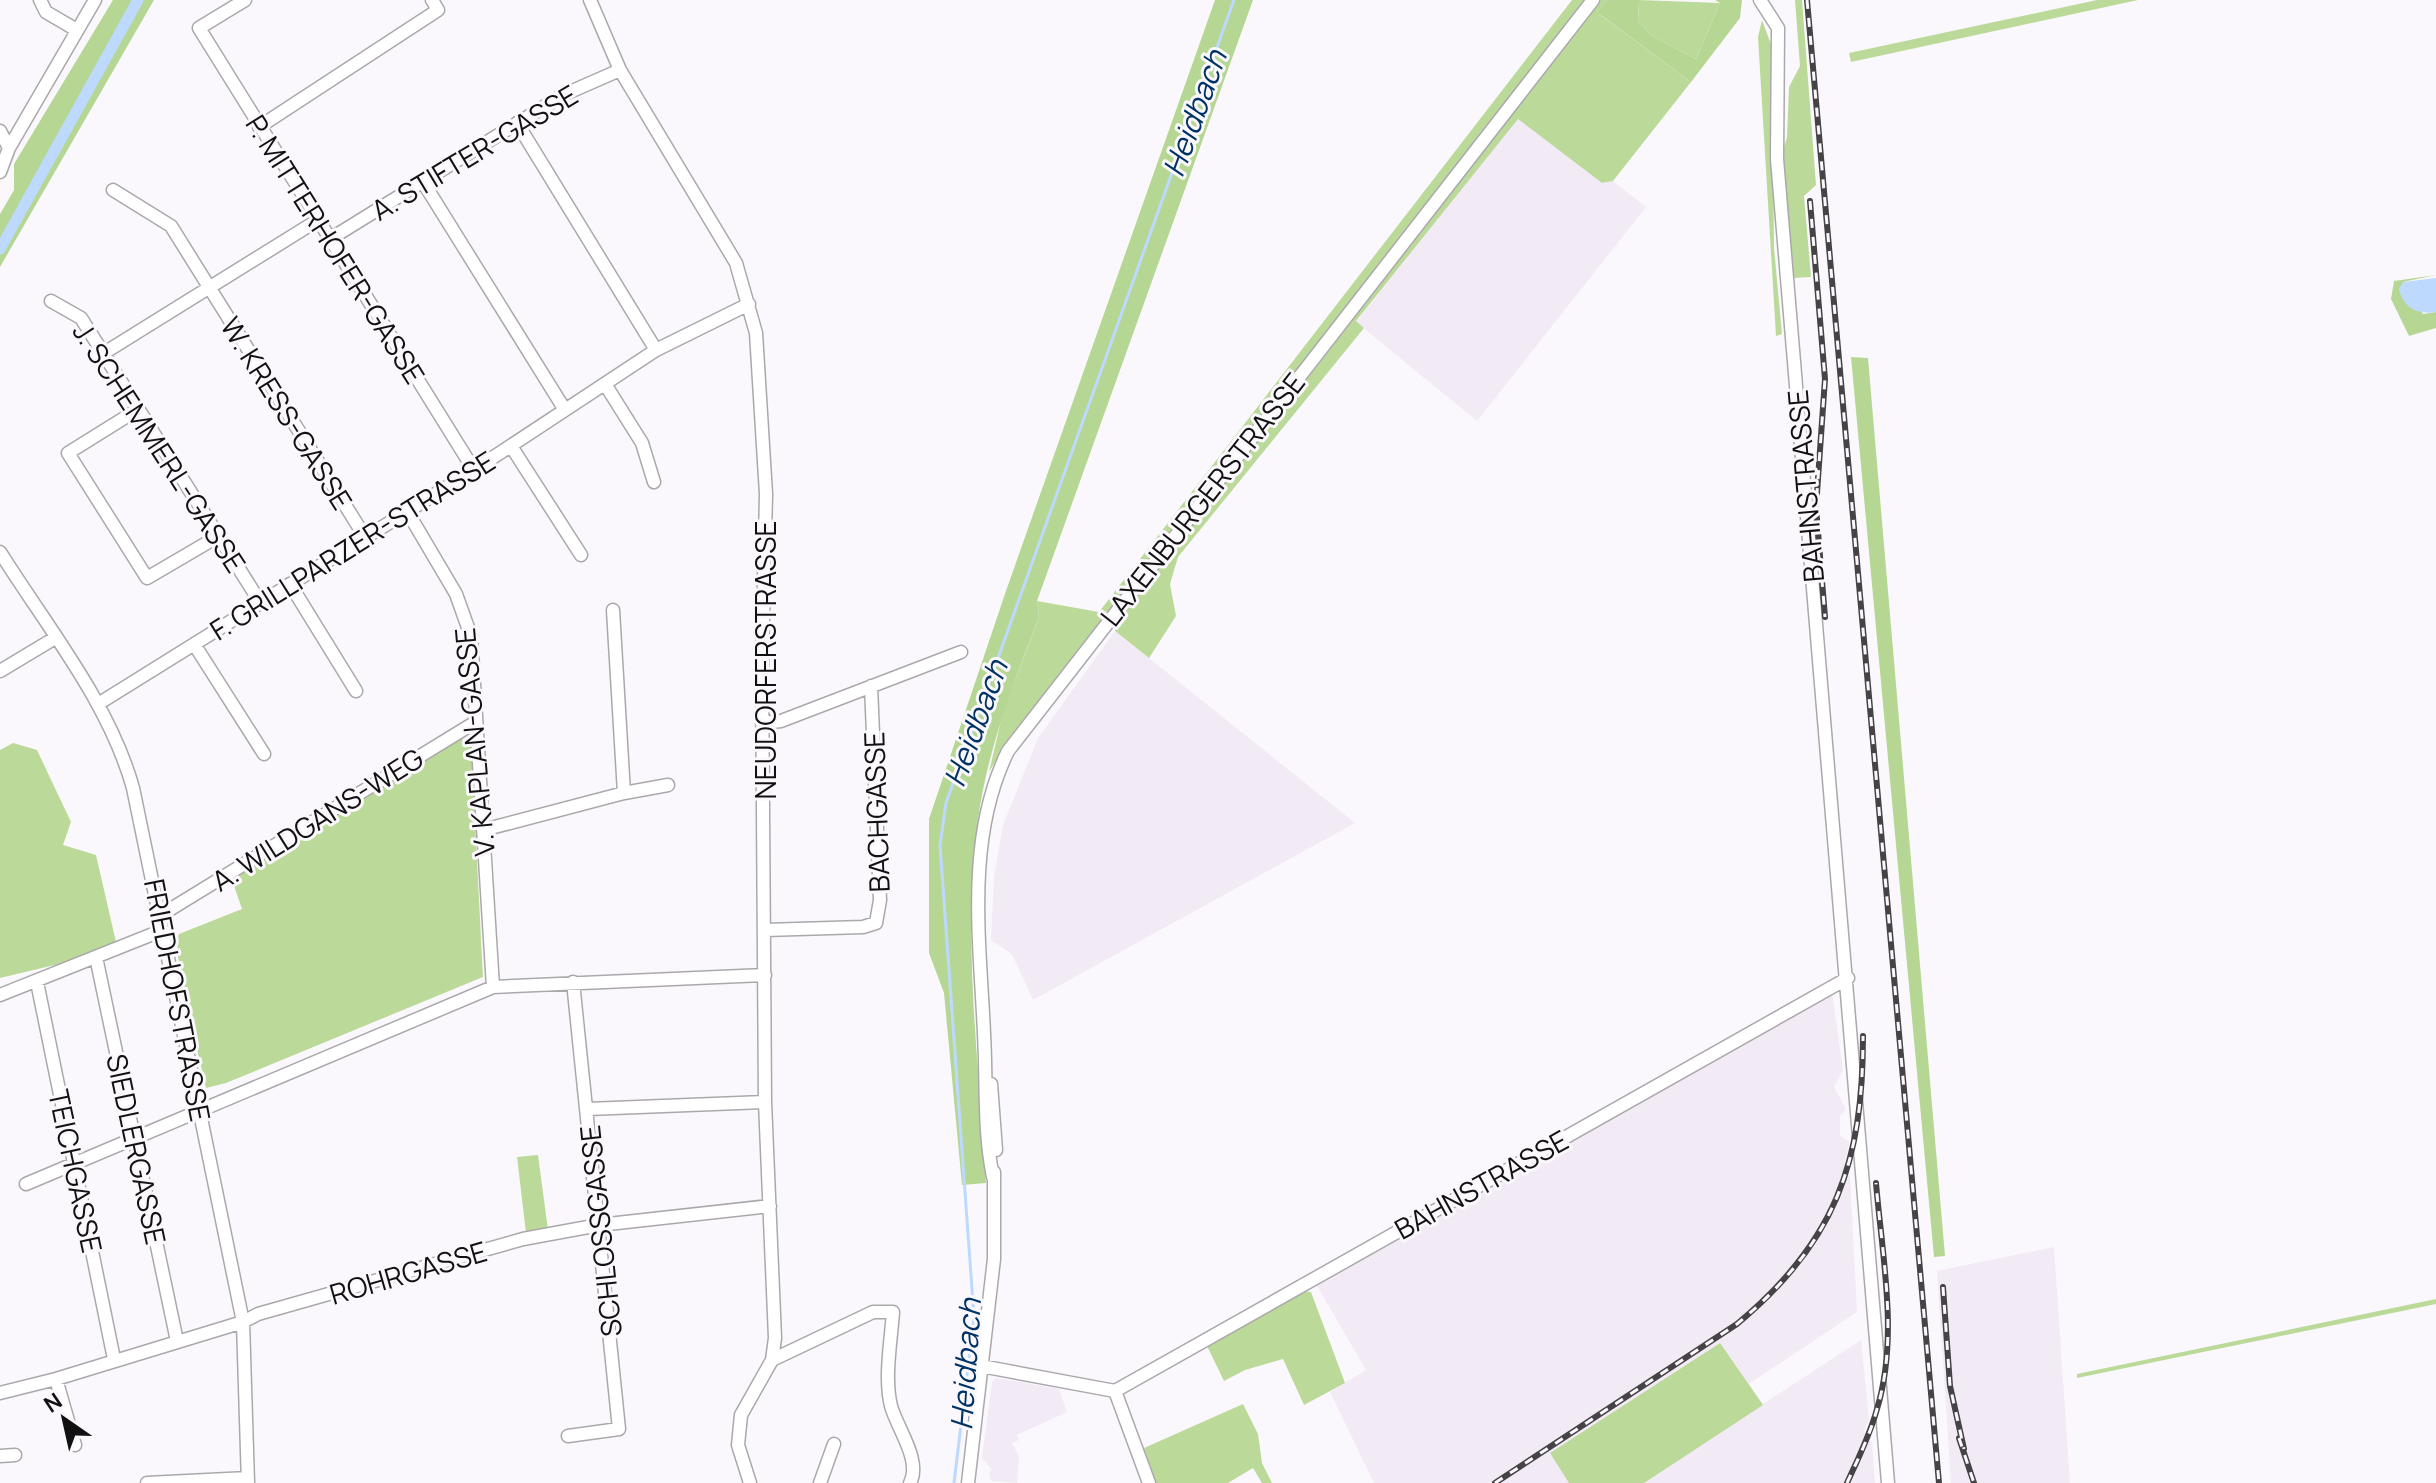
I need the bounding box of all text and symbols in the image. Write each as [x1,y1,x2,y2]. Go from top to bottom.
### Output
water label: Heidbach [1152,43,1236,182]
street label: A. STIFTER-GASSE [364,75,584,229]
street label: P. MITTERHOFER-GASSE [238,107,434,391]
street label: W. KRESS-GASSE [212,309,362,517]
street label: J. SCHEMMERL-GASSE [65,315,255,579]
street label: LAXENBURGERSTRASSE [1091,365,1313,633]
street label: BAHNSTRASSE [1778,388,1832,584]
street label: F. GRILLPARZER-STRASSE [202,442,502,648]
street label: NEUDORFERSTRASSE [746,521,784,799]
street label: V. KAPLAN-GASSE [445,626,503,858]
water label: Heidbach [933,653,1017,792]
street label: BACHGASSE [854,731,898,893]
street label: A. WILDGANS-WEG [204,739,430,899]
street label: FRIEDHOFSTRASSE [136,875,220,1125]
street label: SIEDLERGASSE [98,1050,176,1248]
street label: TEICHGASSE [40,1086,112,1256]
street label: BAHNSTRASSE [1387,1121,1575,1247]
street label: SCHLOSSGASSE [570,1123,630,1339]
street label: ROHRGASSE [325,1231,491,1313]
water label: Heidbach [940,1296,990,1431]
north arrow [24,1379,104,1459]
text: N [38,1386,68,1419]

